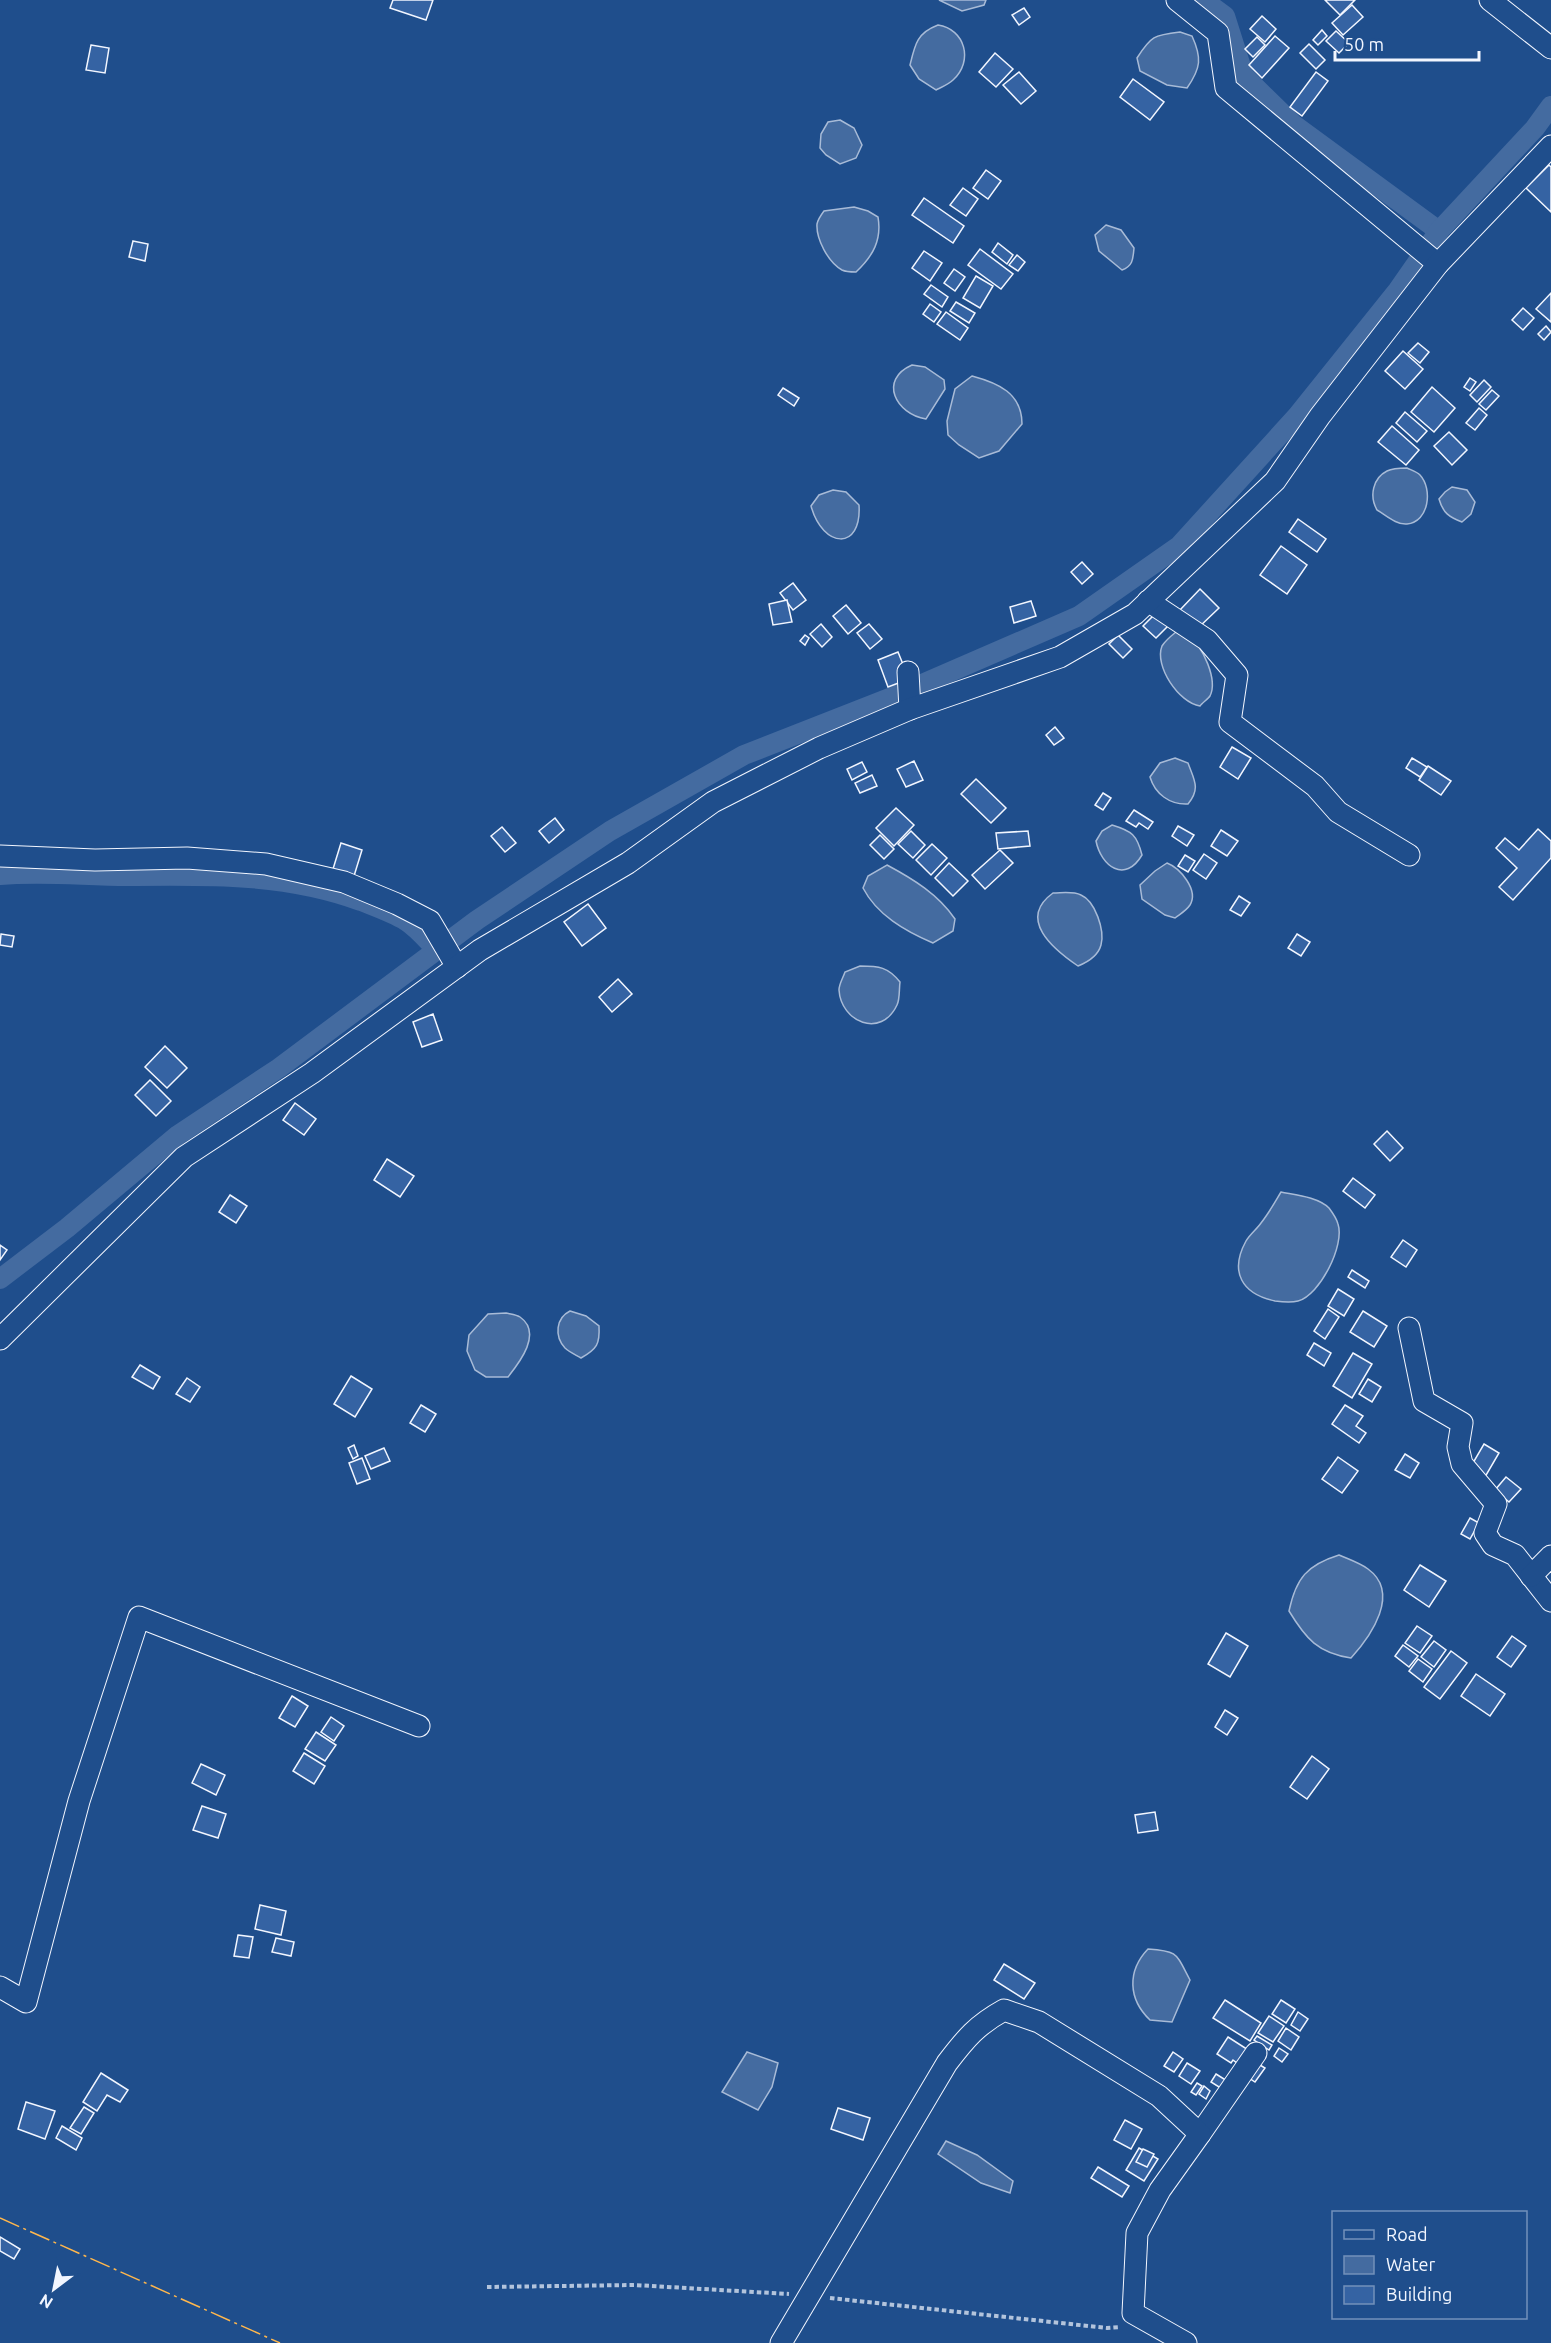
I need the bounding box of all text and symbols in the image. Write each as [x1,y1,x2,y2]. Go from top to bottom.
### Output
scale bar [1335,24,1479,62]
text: 50 m [1344,34,1384,54]
legend [1332,2211,1527,2319]
text: Road [1386,2224,1428,2244]
text: Water [1386,2254,1436,2274]
north arrow [24,2259,84,2319]
text: Building [1386,2284,1452,2304]
text: N [36,2291,56,2313]

